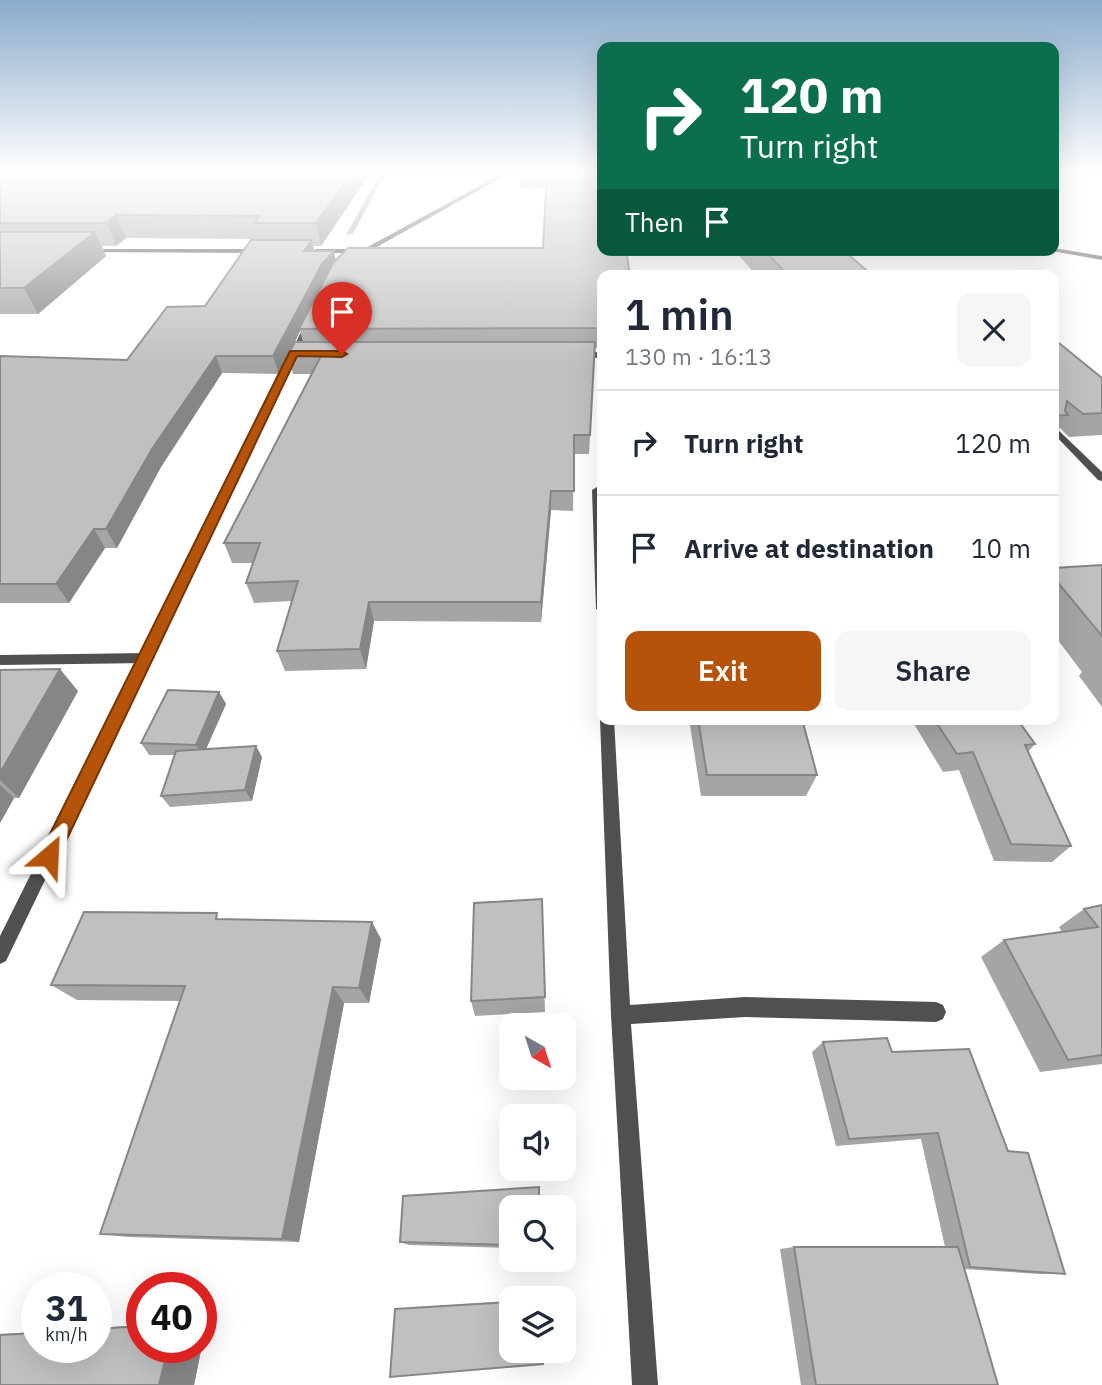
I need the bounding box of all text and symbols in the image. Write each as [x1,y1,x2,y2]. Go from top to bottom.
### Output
text: 120 m [740,63,884,126]
icon: right [625,70,716,161]
text: Turn right [740,125,878,167]
icon: arrive [698,203,736,241]
text: Then [625,205,684,239]
pin [312,282,372,354]
text: 1 min [625,287,734,342]
icon: arrive [323,293,361,331]
button: close [957,293,1031,367]
text: 130 m · 16:13 [625,341,772,371]
icon: right [625,424,663,462]
text: Turn right [684,426,803,460]
text: 120 m [955,426,1031,460]
icon: arrive [625,529,663,567]
text: Arrive at destination [684,531,934,565]
text: 10 m [971,531,1031,565]
button: Exit [625,631,821,711]
button: Share [835,631,1031,711]
position arrow [12,819,86,893]
north arrow [499,1013,576,1090]
map controls [499,1013,576,1363]
button: sound [499,1104,576,1181]
button: search [499,1195,576,1272]
speed limit sign: 40 [126,1272,217,1363]
text: 31 [45,1285,88,1331]
button: layers [499,1286,576,1363]
text: km/h [45,1323,88,1346]

